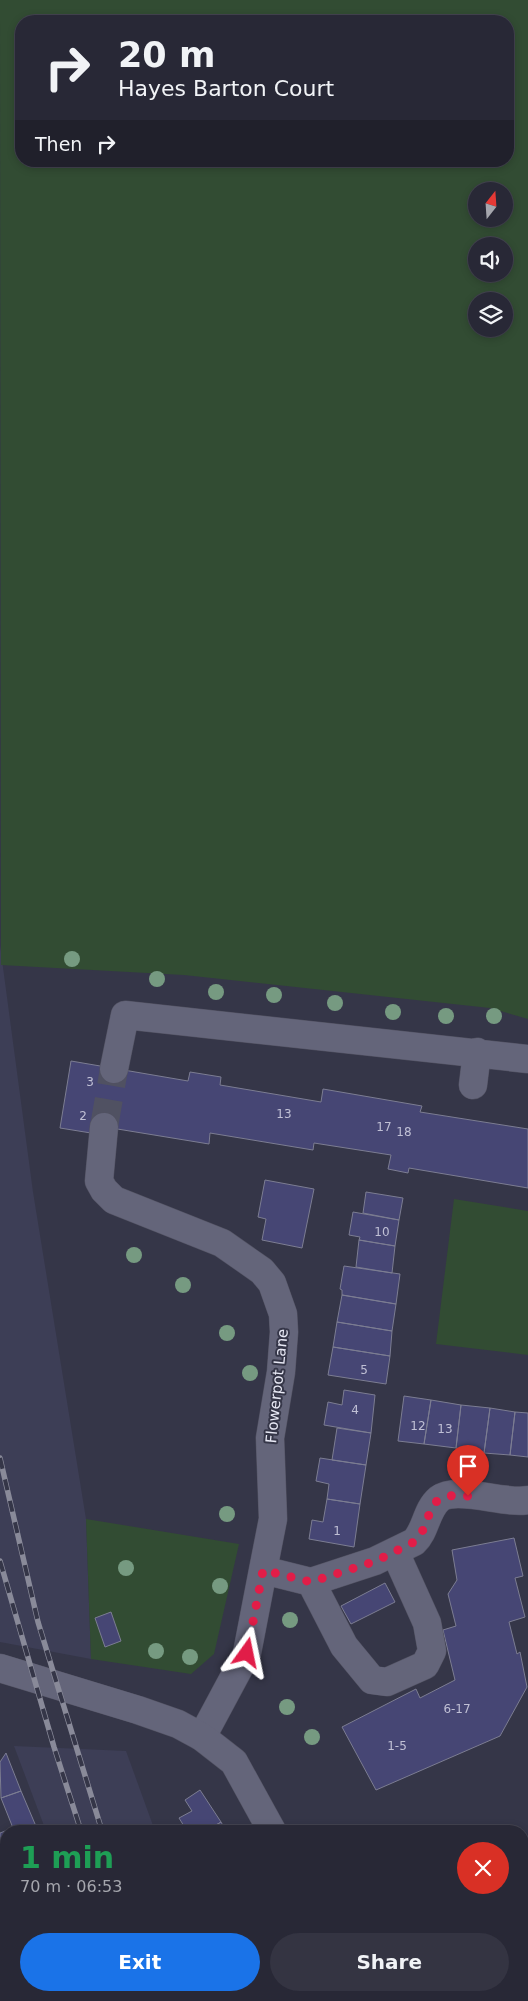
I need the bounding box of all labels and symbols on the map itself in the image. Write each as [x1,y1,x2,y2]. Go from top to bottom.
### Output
north arrow [468,182,512,228]
house number: 3 [86,1075,94,1089]
house number: 13 [276,1107,292,1121]
house number: 2 [79,1109,87,1123]
house number: 17 [376,1120,392,1134]
house number: 18 [396,1125,412,1139]
house number: 10 [374,1225,390,1239]
street label: Flowerpot Lane [262,1328,292,1444]
house number: 5 [360,1363,368,1377]
house number: 4 [351,1403,359,1417]
house number: 12 [410,1419,426,1433]
house number: 13 [437,1422,453,1436]
pin [447,1445,489,1496]
house number: 1 [333,1524,341,1538]
position arrow [220,1626,272,1678]
house number: 6-17 [443,1702,471,1716]
house number: 1-5 [387,1739,407,1753]

